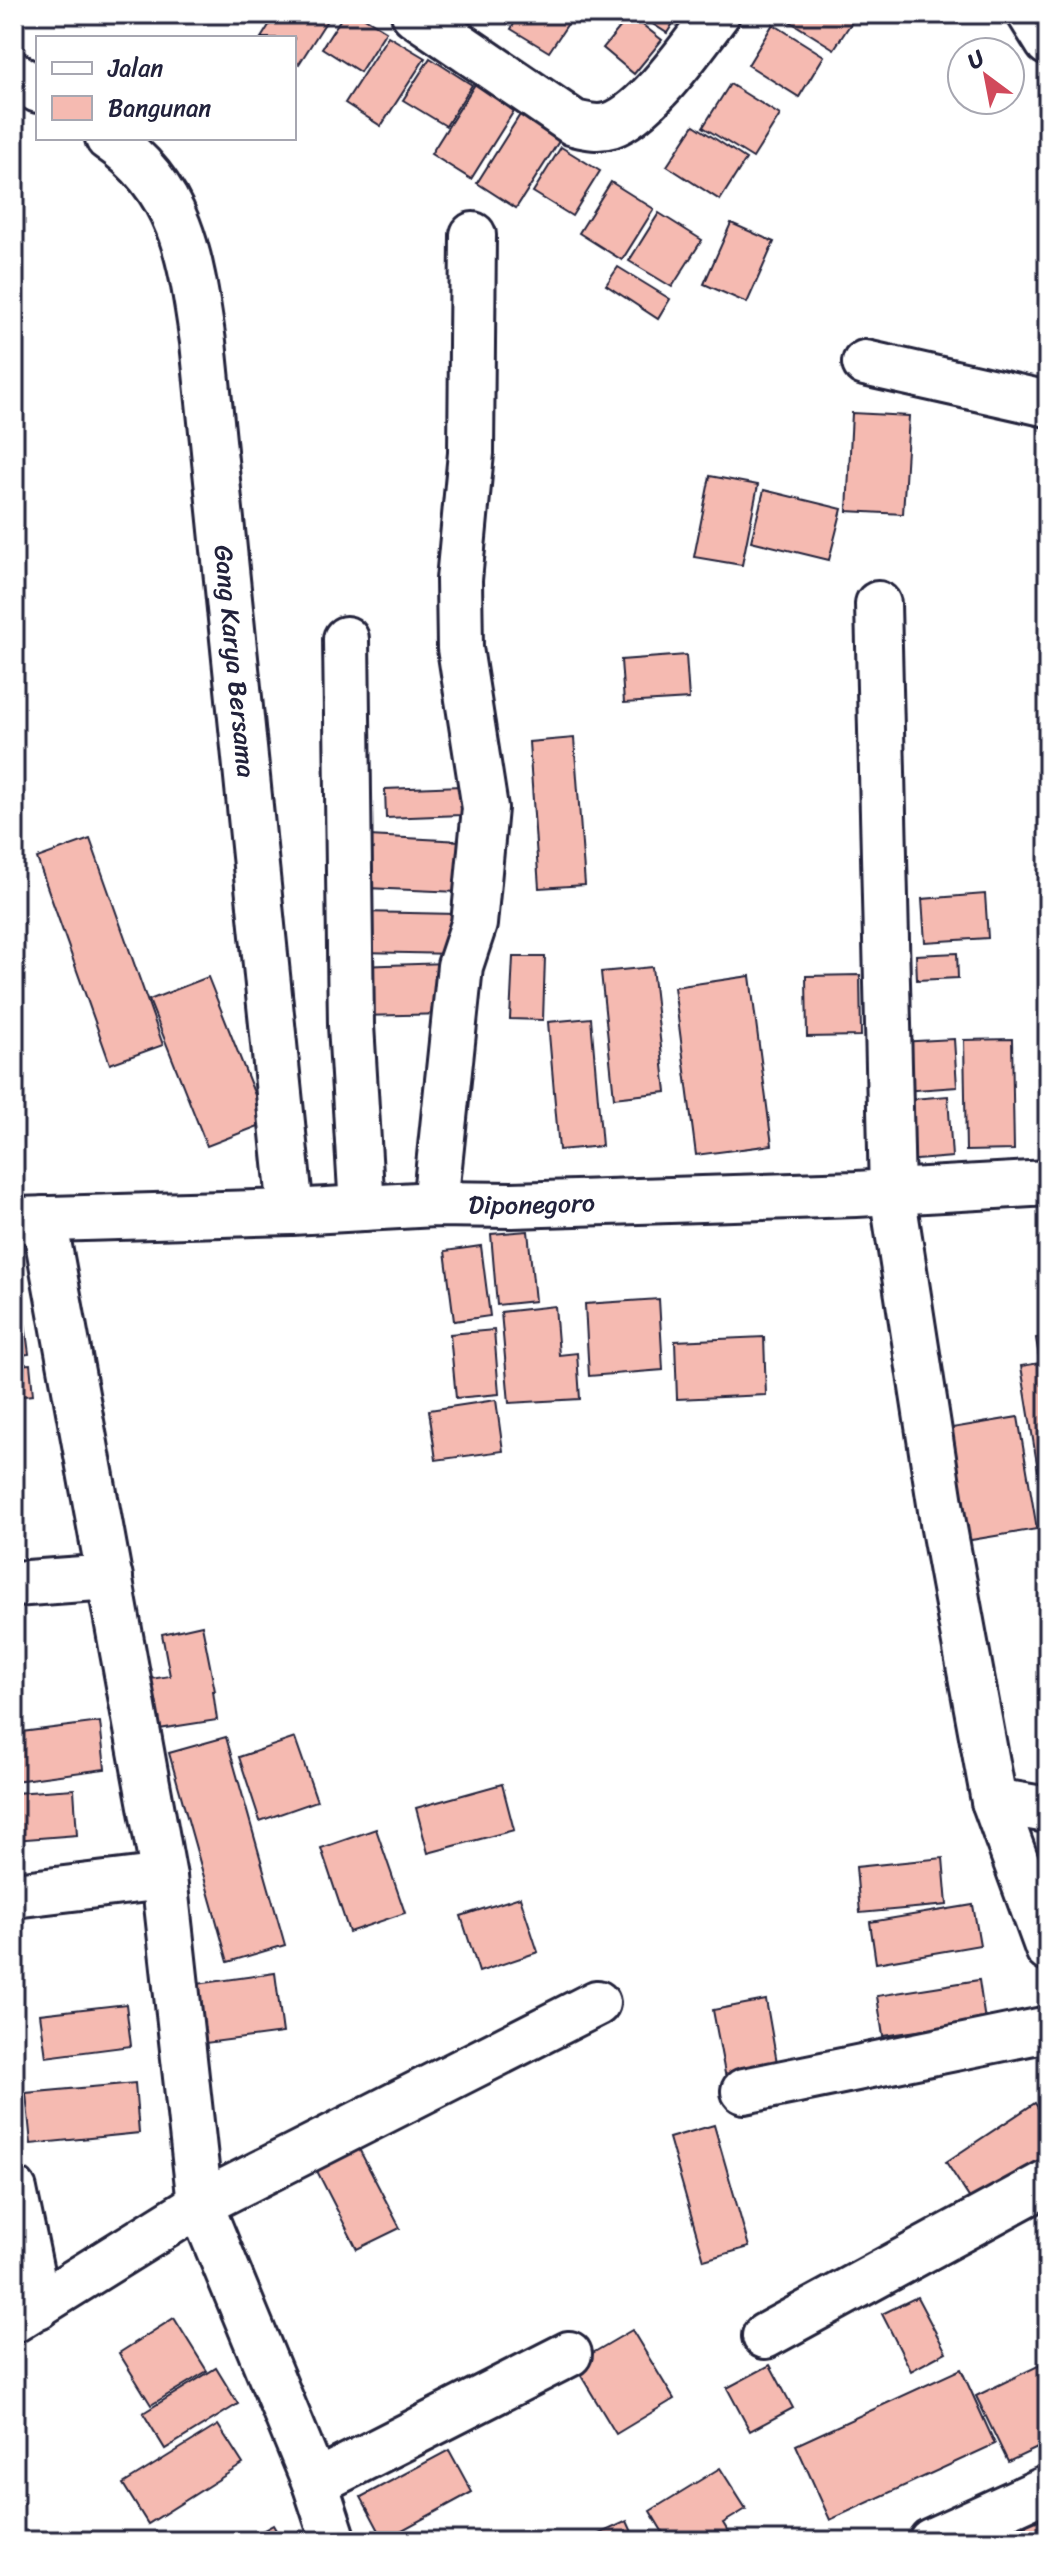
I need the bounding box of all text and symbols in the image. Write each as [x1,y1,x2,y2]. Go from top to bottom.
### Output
legend [36,36,296,140]
north arrow [946,36,1026,116]
text: U [959,38,993,80]
text: Jalan [107,47,163,89]
text: Bangunan [108,87,211,129]
street label: Gang Karya Bersama [201,543,270,780]
street label: Diponegoro [468,1179,596,1228]

